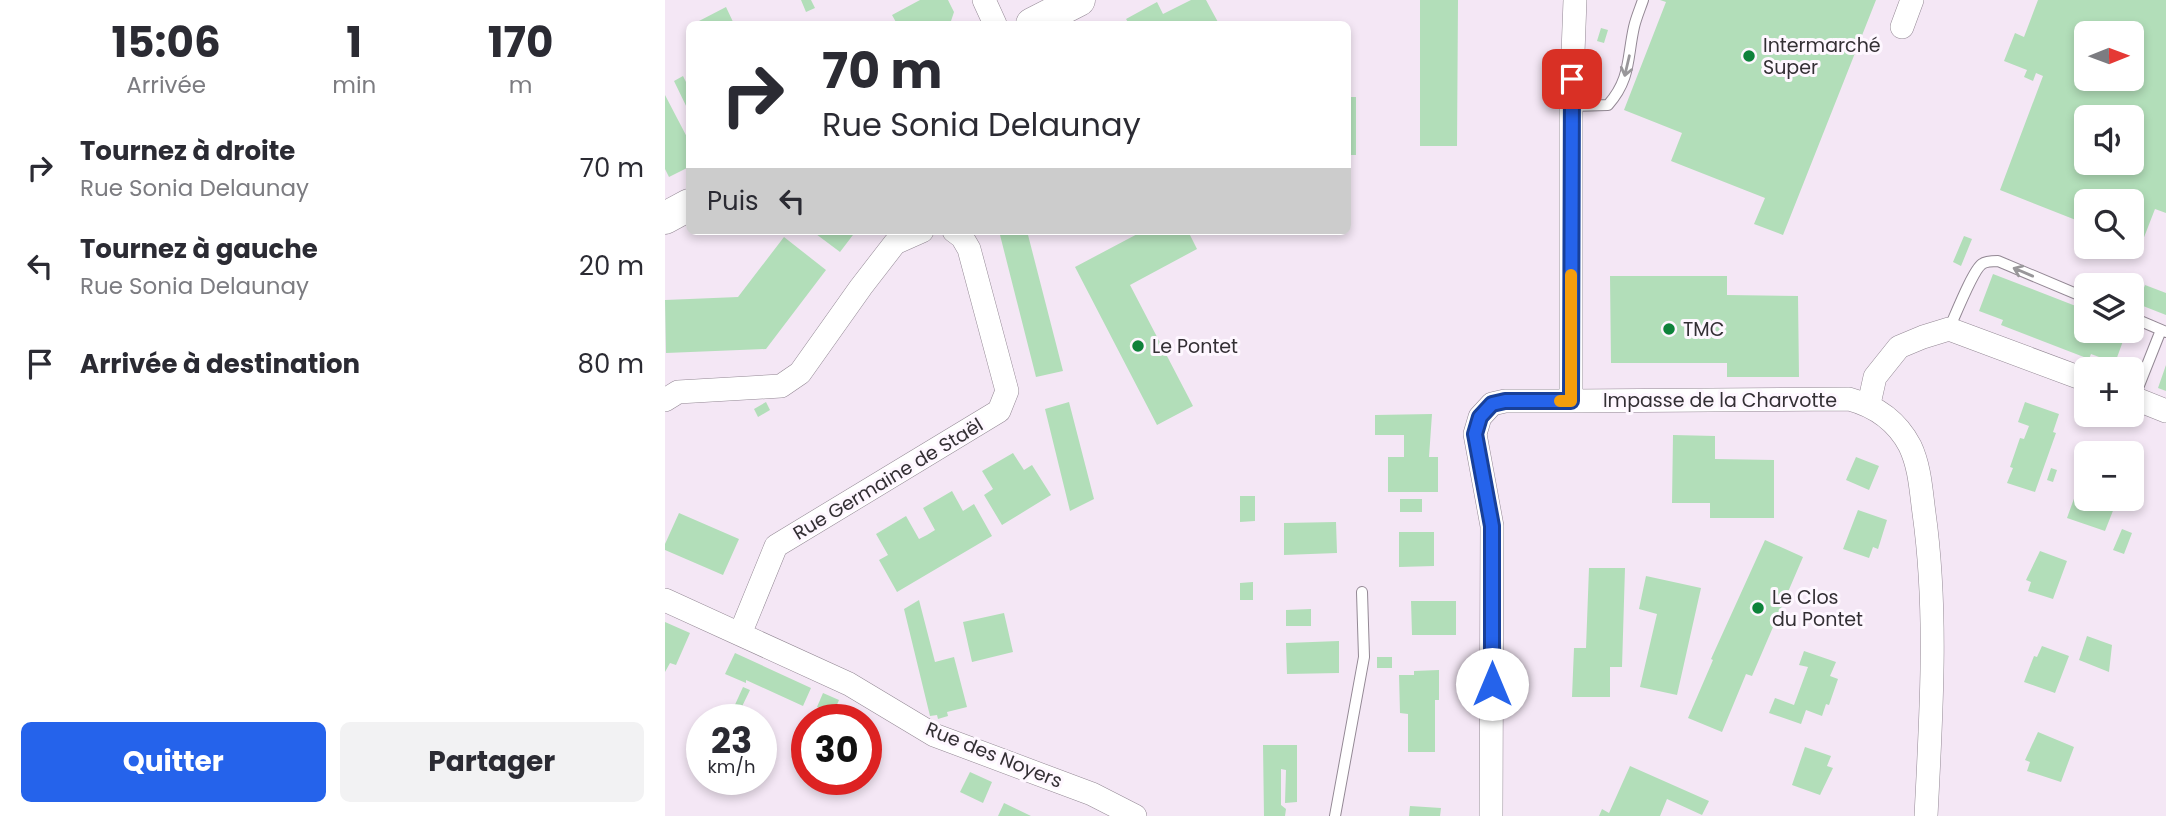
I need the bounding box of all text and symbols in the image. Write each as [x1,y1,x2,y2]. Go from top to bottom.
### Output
text: 15:06 [112,13,221,72]
text: 1 [346,13,362,72]
text: 170 [488,13,553,72]
north arrow [2074,21,2144,91]
map controls [2074,21,2144,511]
place label: Intermarché Super [1763,32,1881,81]
text: 70 m [822,37,942,105]
marker: Intermarché Super [1741,48,1757,64]
icon: right [707,49,798,140]
pin [1542,49,1602,109]
one-way arrow [1620,54,1633,77]
icon: arrive [1553,60,1591,98]
text: Arrivée [126,69,206,101]
text: min [332,69,376,101]
text: m [509,69,532,101]
text: Rue Sonia Delaunay [822,102,1141,147]
button: sound [2074,105,2144,175]
text: Tournez à droite [80,133,295,169]
icon: right [21,149,59,187]
text: 70 m [580,150,644,186]
text: Rue Sonia Delaunay [80,172,309,204]
icon: left [773,182,811,220]
text: Puis [707,183,759,219]
button: search [2074,189,2144,259]
text: Tournez à gauche [80,231,318,267]
icon: left [21,247,59,285]
text: 20 m [579,248,644,284]
one-way arrow [2013,265,2034,278]
text: Rue Sonia Delaunay [80,270,309,302]
button: layers [2074,273,2144,343]
place label: TMC [1683,316,1724,343]
marker: TMC [1661,321,1677,337]
place label: Le Pontet [1152,333,1238,360]
marker: Le Pontet [1130,338,1146,354]
icon: arrive [21,345,59,383]
text: Arrivée à destination [80,346,360,382]
text: 80 m [578,346,644,382]
button: + [2074,357,2144,427]
street label: Impasse de la Charvotte [1603,387,1837,414]
street label: Rue Germaine de Staël [788,411,988,547]
button: − [2074,441,2144,511]
place label: Le Clos du Pontet [1772,584,1863,633]
marker: Le Clos du Pontet [1750,600,1766,616]
position arrow [1455,647,1529,721]
speed limit sign: 30 [791,704,882,795]
street label: Rue des Noyers [922,715,1066,795]
text: 23 [711,716,752,765]
button: Quitter [21,722,326,802]
button: Partager [340,722,644,802]
text: km/h [708,754,755,779]

